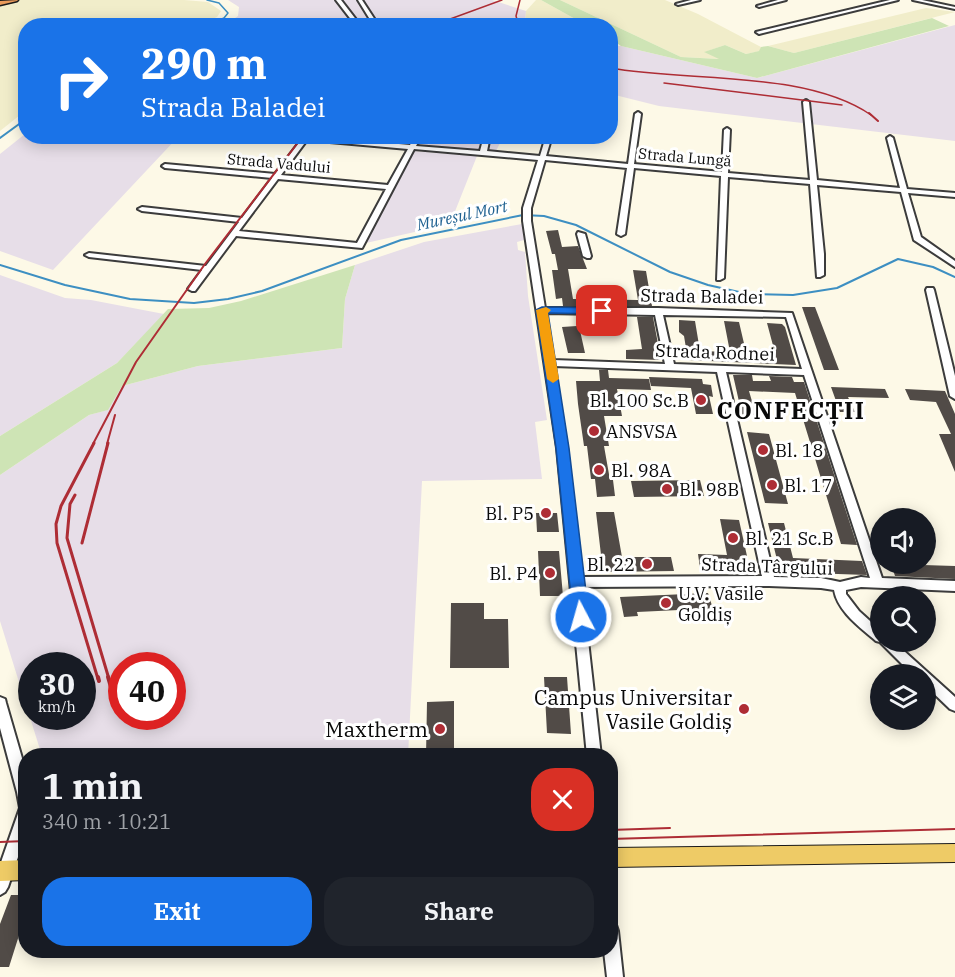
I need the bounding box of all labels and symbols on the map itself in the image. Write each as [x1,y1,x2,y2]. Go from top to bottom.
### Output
street label: Strada Lungă [638,143,732,171]
street label: Strada Vadului [226,149,332,177]
water label: Mureșul Mort [414,195,510,235]
street label: Strada Baladei [640,283,764,309]
pin [576,285,627,336]
street label: Strada Rodnei [655,338,775,366]
place label: Bl. 100 Sc.B [589,389,689,412]
marker: Bl. 100 Sc.B [694,393,708,407]
district label: CONFECȚII [717,394,865,427]
place label: ANSVSA [606,420,678,443]
marker: ANSVSA [587,424,601,438]
place label: Bl. 18 [775,439,823,462]
marker: Bl. 18 [756,443,770,457]
place label: Bl. 98A [611,459,672,482]
marker: Bl. 98A [592,463,606,477]
place label: Bl. 17 [784,474,832,497]
place label: Bl. 98B [679,478,739,501]
marker: Bl. 17 [765,478,779,492]
marker: Bl. 98B [660,482,674,496]
place label: Bl. P5 [485,502,534,525]
marker: Bl. P5 [539,506,553,520]
place label: Bl. 21 Sc.B [745,527,834,550]
marker: Bl. 21 Sc.B [726,531,740,545]
street label: Strada Târgului [701,552,834,580]
place label: Bl. 22 [587,553,635,576]
marker: Bl. 22 [640,557,654,571]
place label: Bl. P4 [489,562,538,585]
marker: Bl. P4 [543,566,557,580]
place label: U.V. Vasile Goldiș [678,582,764,626]
position arrow [549,585,613,649]
marker: U.V. Vasile Goldiș [659,596,673,610]
speed limit sign: 40 [108,652,186,730]
place label: Campus Universitar Vasile Goldiș [534,683,733,735]
marker: Campus Universitar Vasile Goldiș [737,702,751,716]
place label: Maxtherm [325,715,428,743]
marker: Maxtherm [433,722,447,736]

